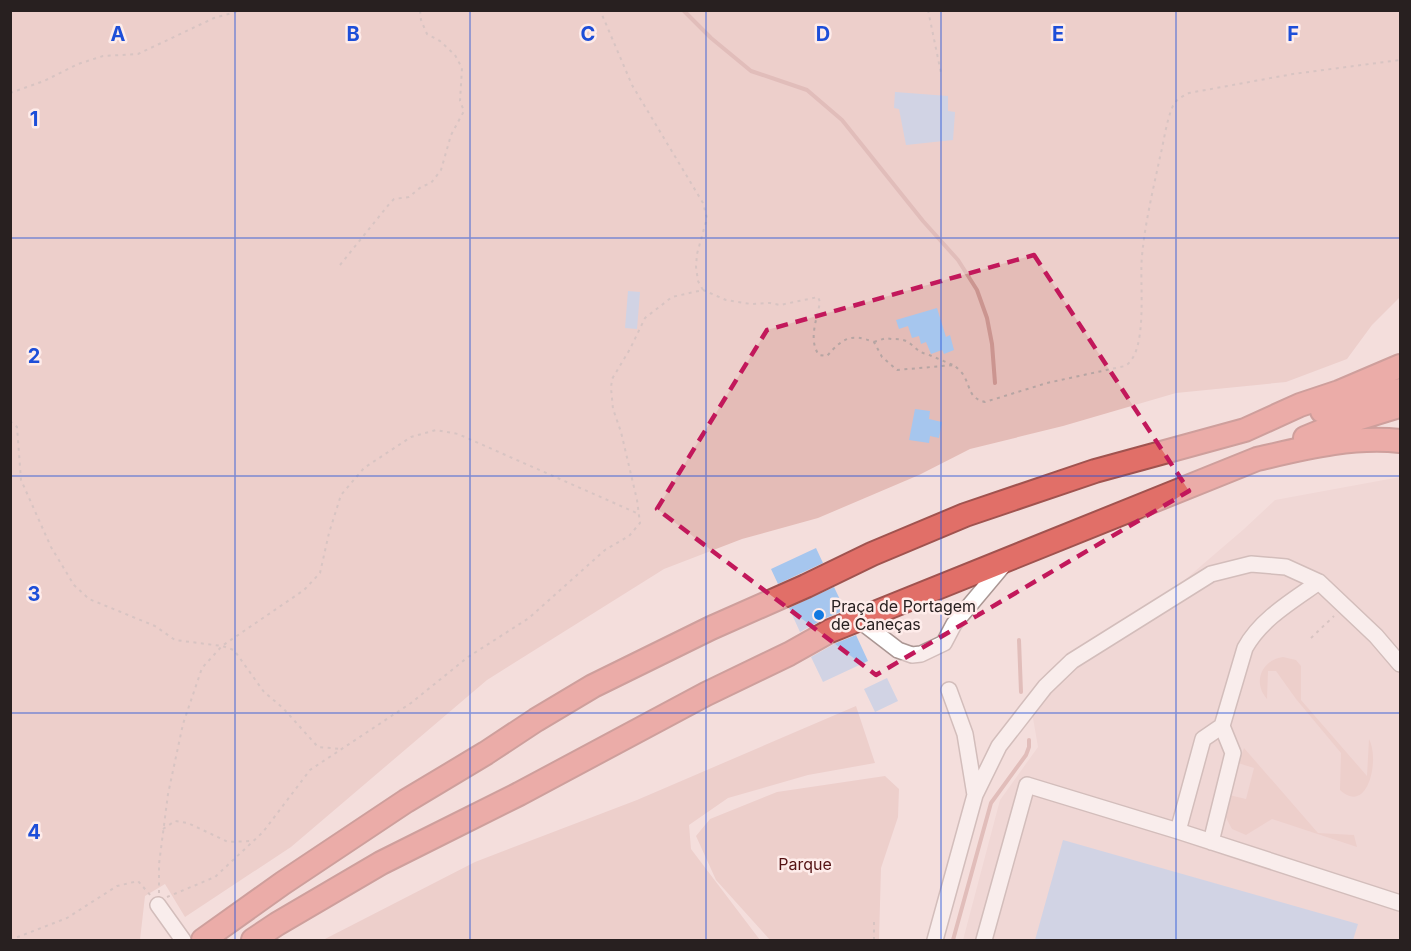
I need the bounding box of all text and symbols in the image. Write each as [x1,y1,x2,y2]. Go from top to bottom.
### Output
text: A [111,22,126,46]
text: B [346,22,360,46]
text: C [581,22,595,46]
text: D [816,22,830,46]
text: E [1052,22,1064,46]
text: F [1287,22,1299,46]
text: 1 [30,107,38,131]
text: 2 [28,344,40,368]
text: 3 [28,582,40,606]
place label: Praça de Portagem de Caneças [831,596,976,634]
marker: Praça de Portagem de Caneças [812,608,826,622]
text: 4 [27,820,41,844]
park label: Parque [778,854,832,874]

